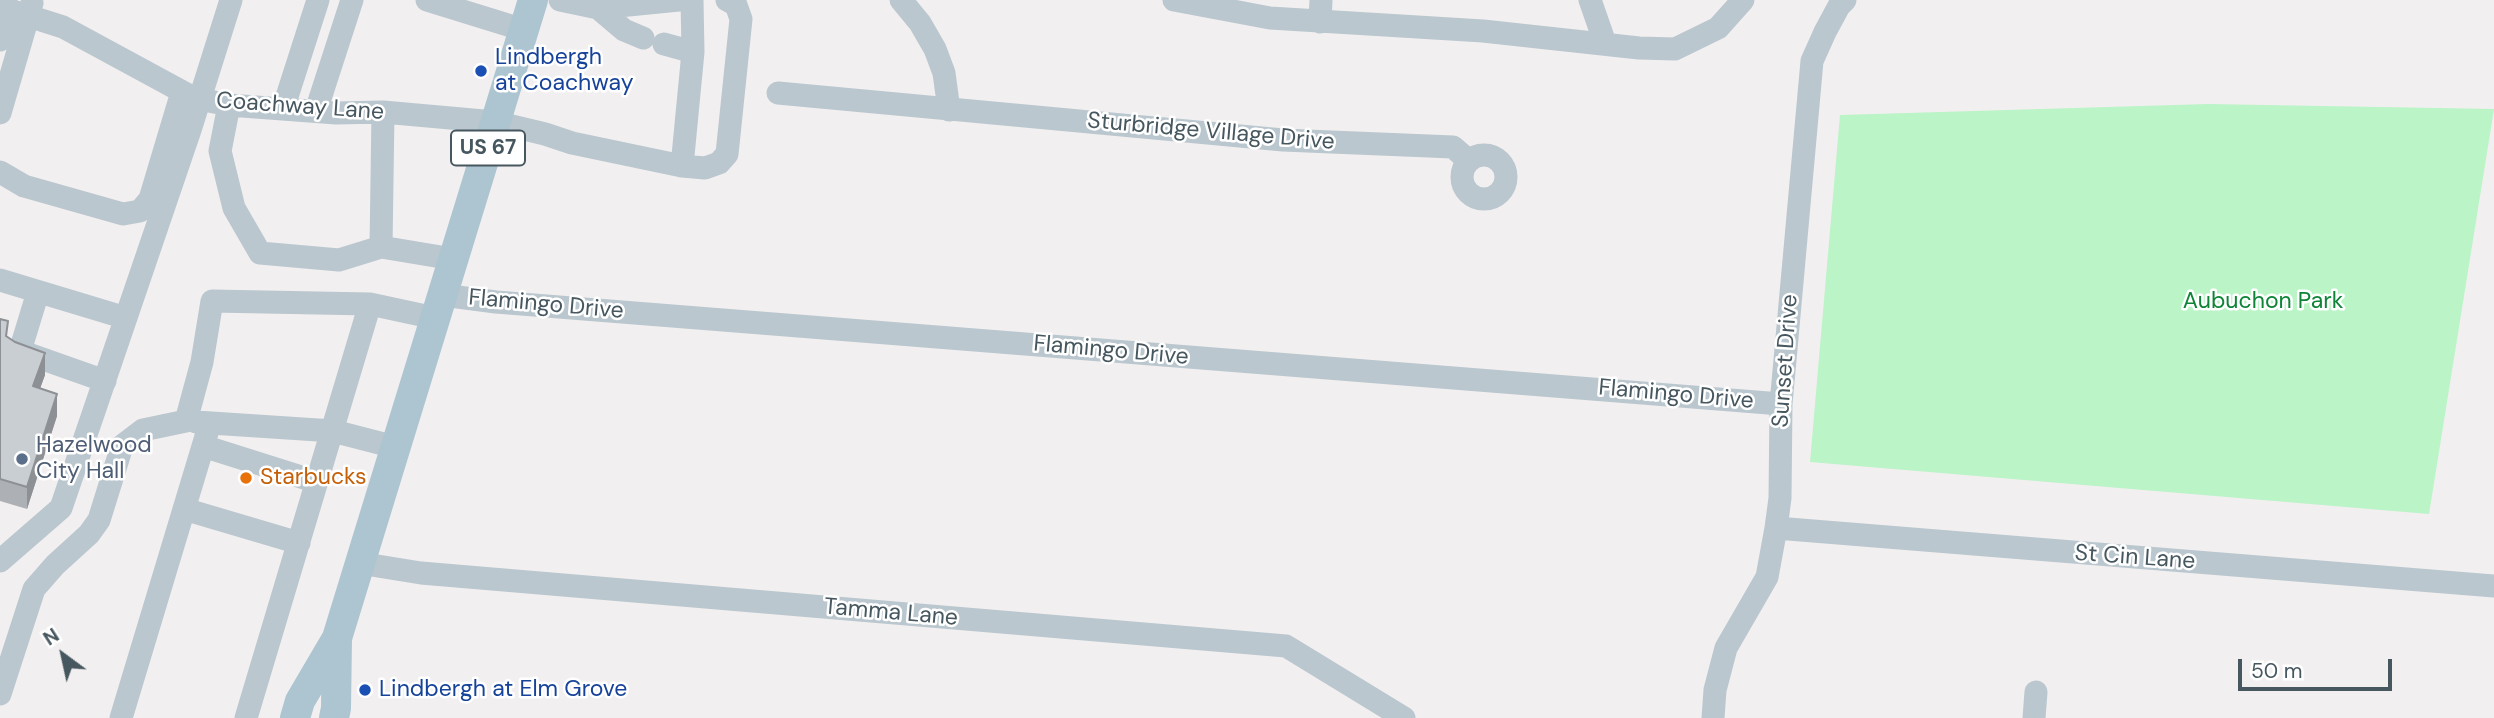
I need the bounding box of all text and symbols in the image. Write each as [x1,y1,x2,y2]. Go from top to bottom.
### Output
place label: Lindbergh at Coachway [495,44,633,98]
marker: Lindbergh at Coachway [473,63,489,79]
street label: Coachway Lane [215,87,385,127]
street label: Sturbridge Village Drive [1086,107,1336,157]
road number: US 67 [451,130,525,166]
street label: Flamingo Drive [467,284,625,326]
park label: Aubuchon Park [2183,288,2343,316]
street label: Sunset Drive [1768,293,1804,429]
street label: Flamingo Drive [1032,330,1190,372]
street label: Flamingo Drive [1597,374,1755,416]
place label: Hazelwood City Hall [36,432,152,486]
marker: Hazelwood City Hall [14,451,30,467]
place label: Starbucks [260,464,367,492]
marker: Starbucks [238,470,254,486]
street label: St Cin Lane [2074,540,2196,576]
street label: Tamma Lane [823,593,959,633]
north arrow [28,620,98,690]
text: N [39,623,64,651]
scale bar [2242,644,2396,688]
text: 50 m [2251,657,2302,685]
place label: Lindbergh at Elm Grove [379,676,627,704]
marker: Lindbergh at Elm Grove [357,682,373,698]

